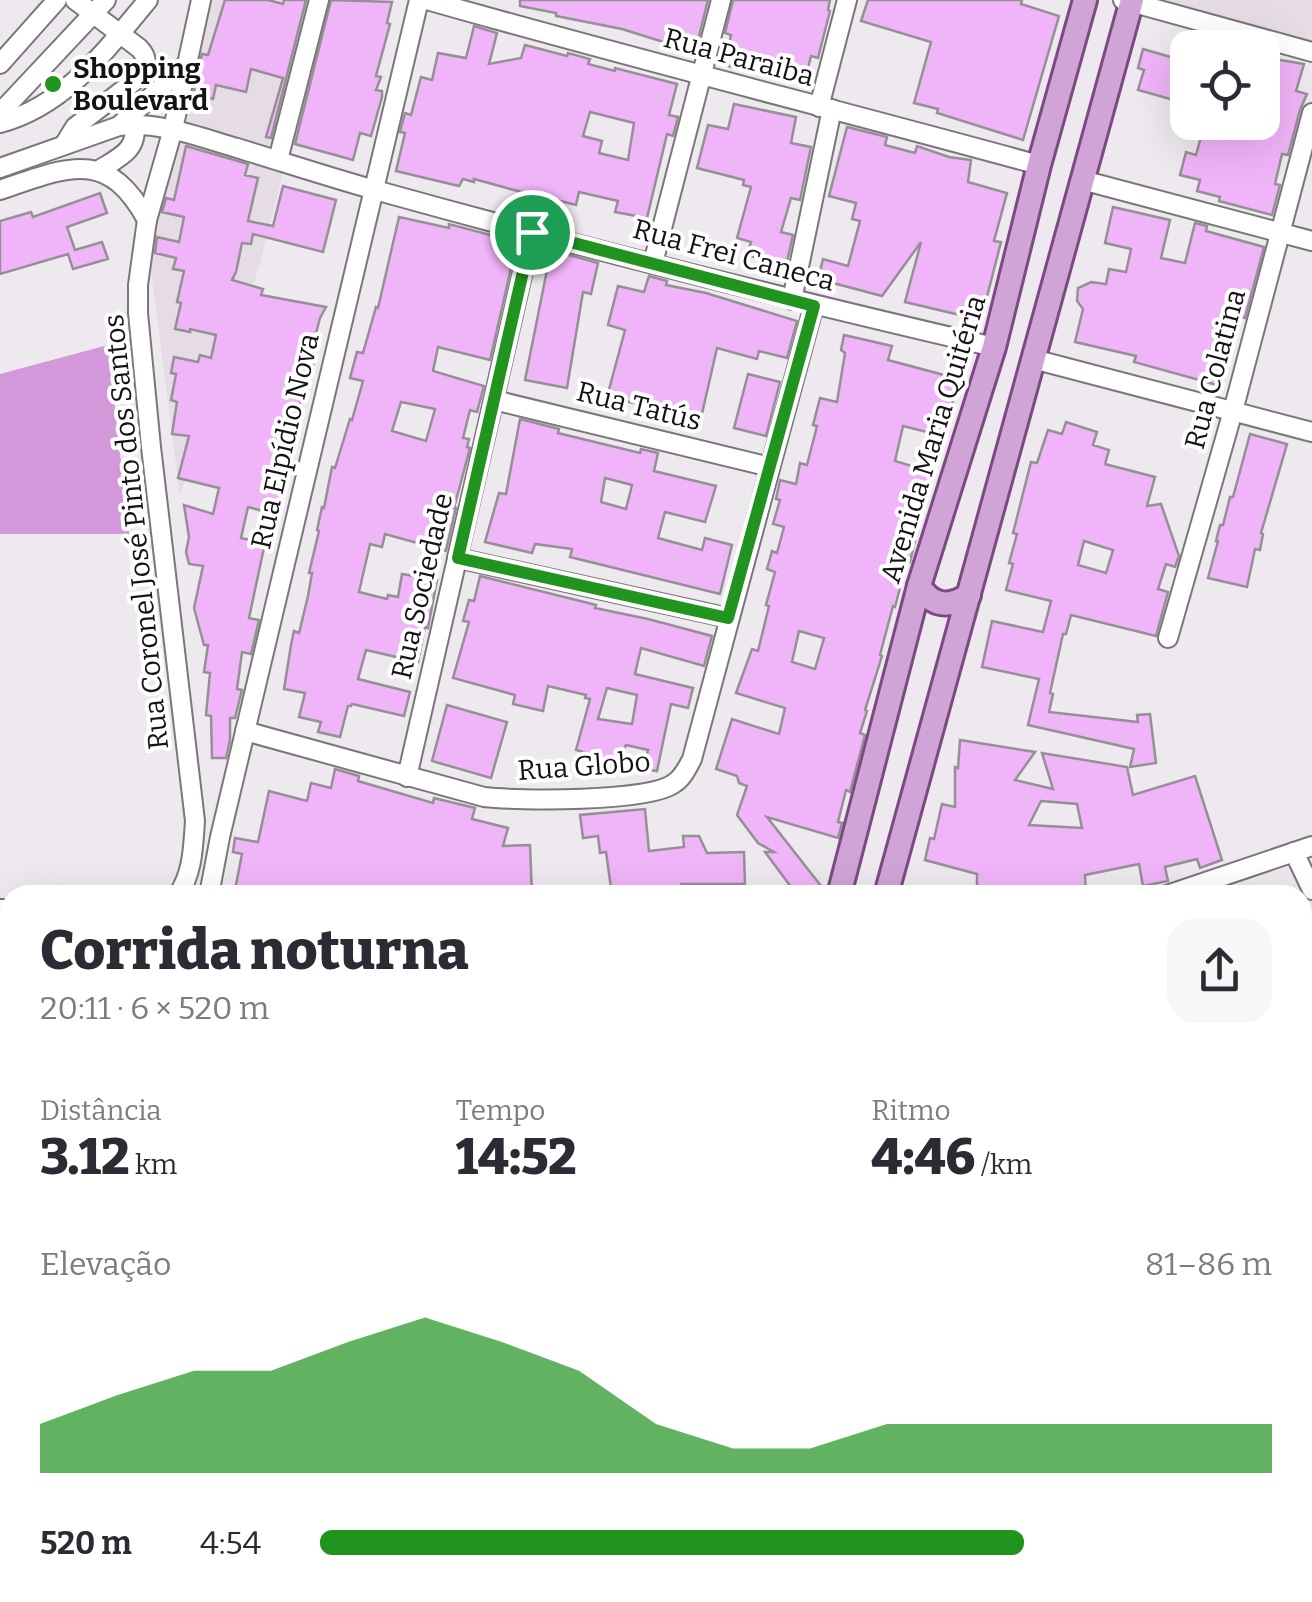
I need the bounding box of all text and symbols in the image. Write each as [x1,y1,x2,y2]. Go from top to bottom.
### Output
street label: Rua Paraiba [660,21,818,93]
map controls [1170,30,1280,140]
button: locate [1170,30,1280,140]
place label: Shopping Boulevard [73,52,209,117]
marker: Shopping Boulevard [42,73,64,95]
pin [490,190,575,275]
icon: arrive [505,205,560,260]
street label: Rua Frei Caneca [630,212,838,298]
street label: Rua Colatina [1178,285,1252,453]
street label: Avenida Maria Quitéria [874,291,992,587]
street label: Rua Coronel José Pinto dos Santos [97,313,175,751]
street label: Rua Elpídio Nova [244,330,326,552]
street label: Rua Tatús [573,375,705,437]
street label: Rua Sociedade [385,490,459,682]
street label: Rua Globo [517,745,651,787]
text: Corrida noturna [40,918,468,984]
button: share [1167,918,1272,1023]
text: 20:11 · 6 × 520 m [40,989,269,1027]
text: Distância [40,1094,162,1127]
text: Tempo [456,1094,545,1127]
text: Ritmo [871,1094,951,1127]
text: 3.12 [40,1127,129,1187]
text: 14:52 [456,1127,577,1187]
text: 4:46 [871,1127,975,1187]
text: km [129,1148,177,1181]
text: /km [975,1148,1032,1181]
text: Elevação [40,1245,171,1283]
text: 81–86 m [1145,1245,1272,1283]
text: 520 m [40,1524,132,1562]
text: 4:54 [200,1524,261,1562]

